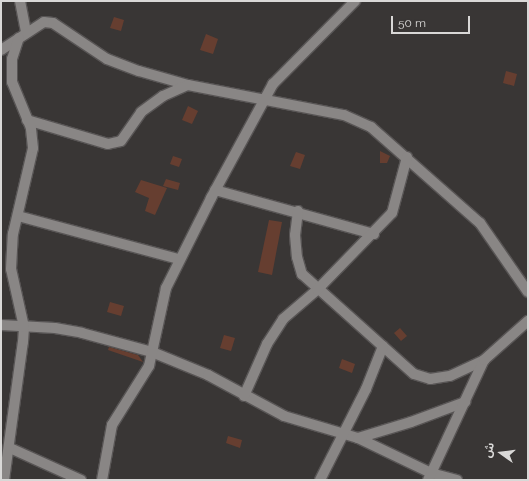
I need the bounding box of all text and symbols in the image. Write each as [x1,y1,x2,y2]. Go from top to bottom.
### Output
scale bar [393,8,472,34]
text: 50 m [398,16,426,30]
north arrow [481,433,521,473]
text: ش [481,441,497,459]

